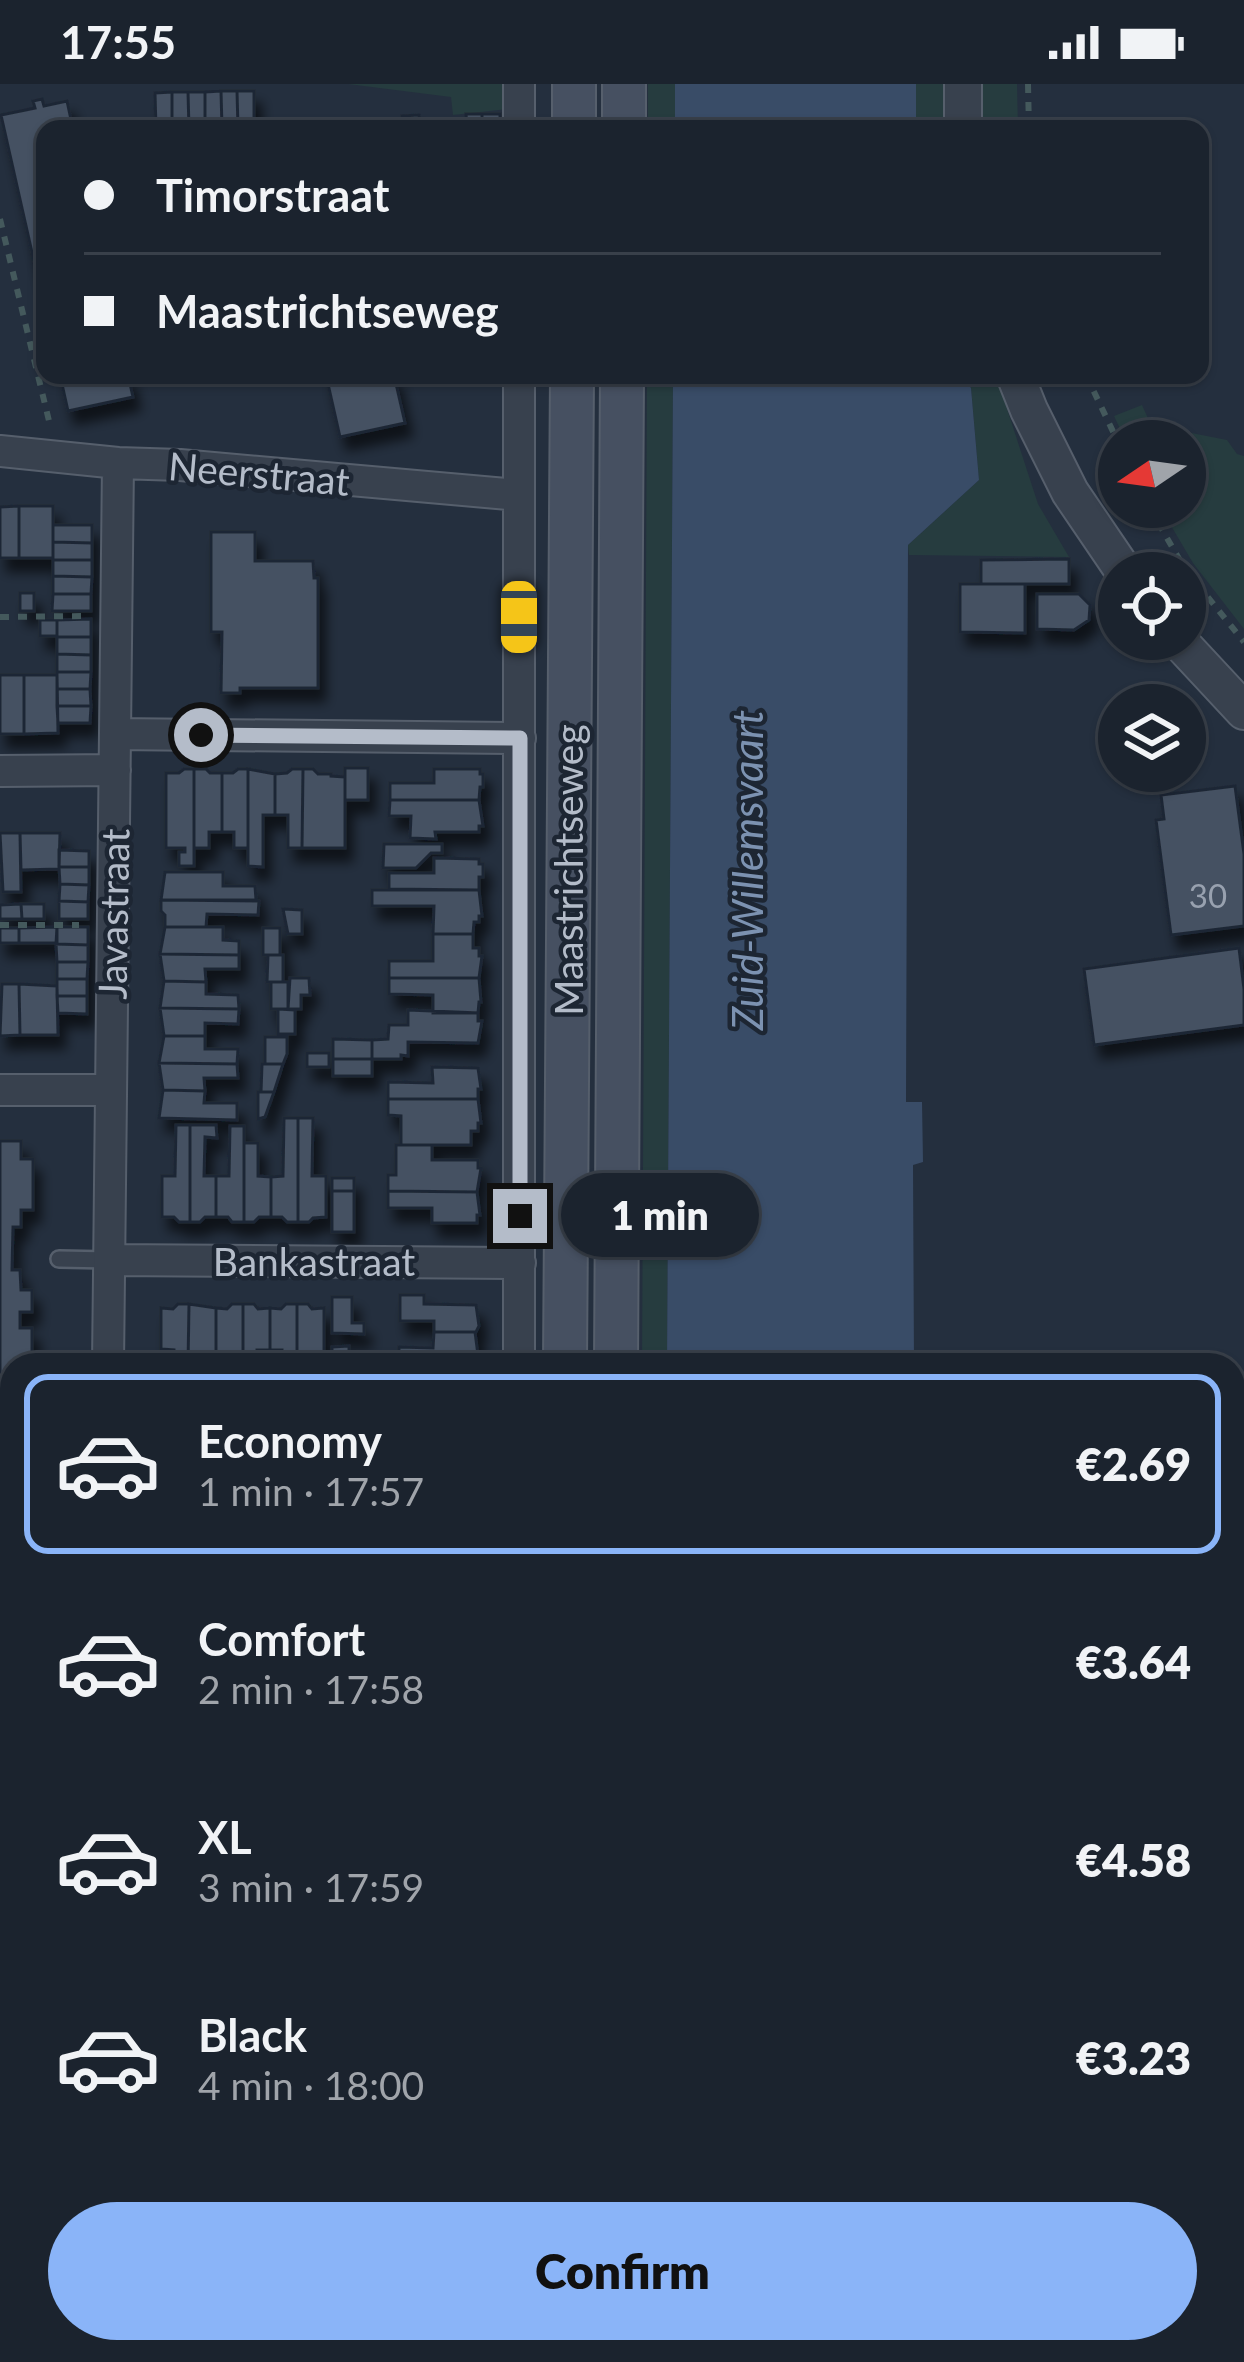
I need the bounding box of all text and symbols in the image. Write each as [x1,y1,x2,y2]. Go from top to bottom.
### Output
text: 17:55 [60,15,176,69]
text: Timorstraat [156,168,390,222]
text: Maastrichtseweg [156,284,499,338]
north arrow [1098,420,1206,528]
map controls [1098,420,1206,792]
street label: Neerstraat [166,442,352,504]
button: locate [1098,552,1206,660]
car [501,581,537,653]
button: layers [1098,684,1206,792]
route start [174,708,228,762]
water label: Zuid-Willemsvaart [722,710,772,1031]
street label: Maastrichtseweg [545,724,591,1016]
street label: Javastraat [89,828,137,1000]
house number: 30 [1189,875,1227,915]
callout: 1 min [562,1174,760,1258]
route end [493,1189,547,1243]
text: 1 min [611,1192,709,1238]
street label: Bankastraat [213,1238,415,1284]
icon: car [54,1410,162,1518]
text: Economy [198,1414,382,1468]
text: €2.69 [1076,1437,1191,1491]
text: 1 min · 17:57 [198,1468,424,1514]
icon: car [54,1608,162,1716]
text: Comfort [198,1612,365,1666]
text: €3.64 [1076,1635,1191,1689]
text: 2 min · 17:58 [198,1666,424,1712]
icon: car [54,1806,162,1914]
text: XL [198,1810,252,1864]
text: €4.58 [1076,1833,1191,1887]
text: 3 min · 17:59 [198,1864,424,1910]
icon: car [54,2004,162,2112]
text: Black [198,2008,307,2062]
text: €3.23 [1076,2031,1191,2085]
text: 4 min · 18:00 [198,2062,424,2108]
button: Confirm [48,2202,1197,2340]

